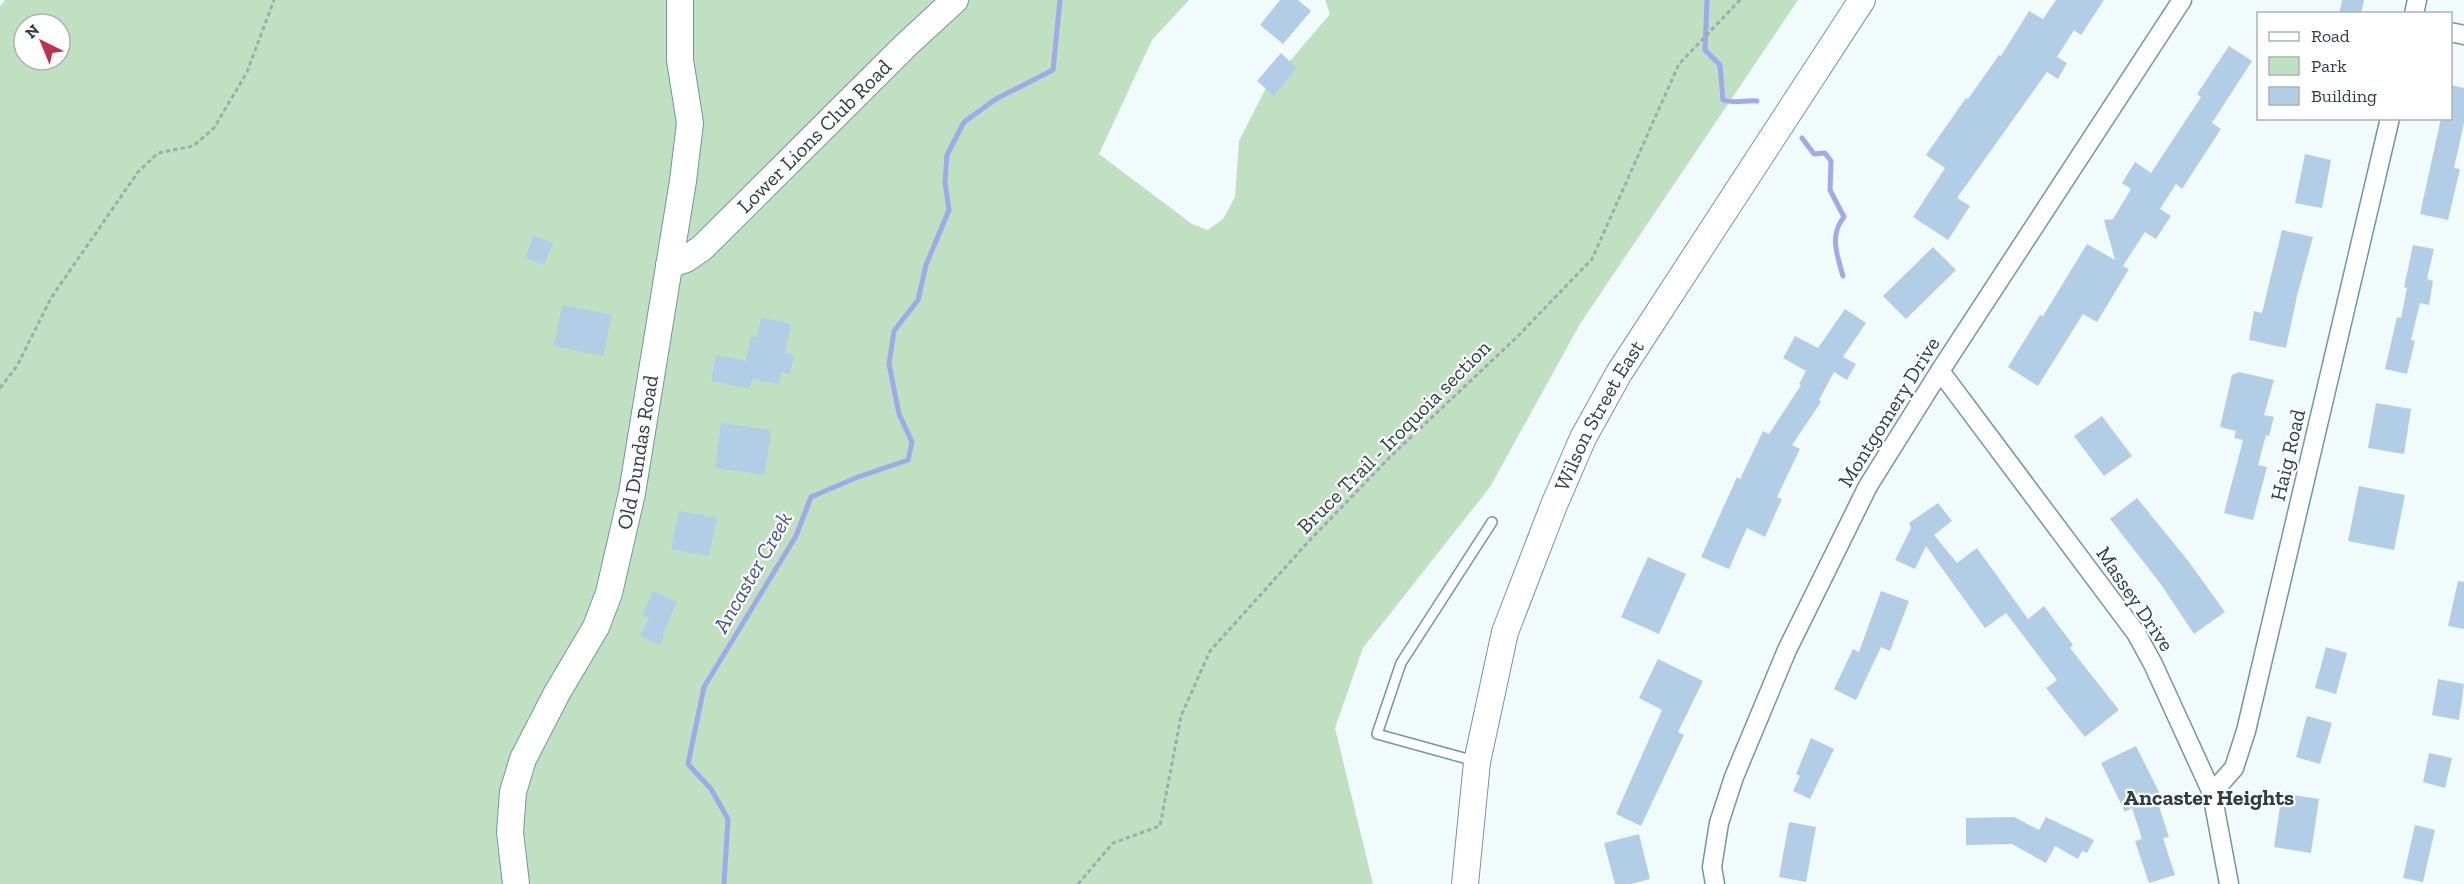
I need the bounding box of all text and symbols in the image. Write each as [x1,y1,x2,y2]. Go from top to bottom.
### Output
north arrow [12,12,72,72]
legend [2257,12,2452,120]
text: N [21,20,43,42]
text: Road [2311,25,2350,47]
street label: Lower Lions Club Road [732,53,897,218]
text: Park [2311,55,2347,77]
text: Building [2311,85,2377,107]
street label: Montgomery Drive [1832,332,1945,491]
street label: Bruce Trail - Iroquoia section [1292,335,1496,539]
street label: Wilson Street East [1549,335,1649,494]
street label: Old Dundas Road [611,373,663,532]
street label: Haig Road [2265,406,2310,503]
water label: Ancaster Creek [707,507,798,638]
street label: Massey Drive [2091,542,2180,656]
district label: Ancaster Heights [2124,784,2294,811]

